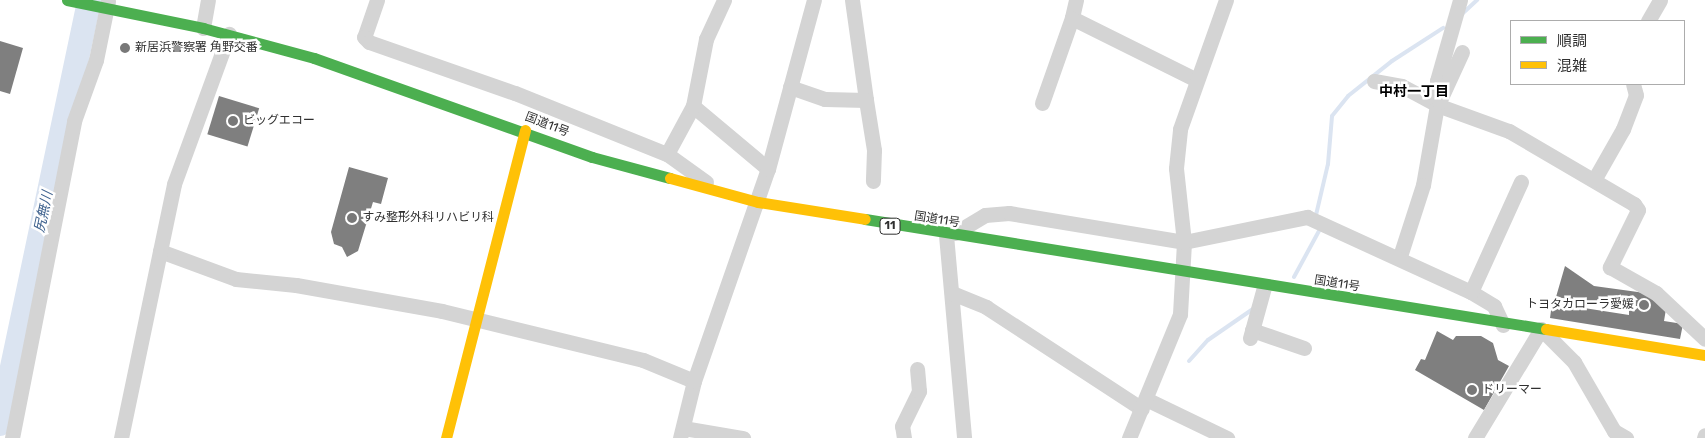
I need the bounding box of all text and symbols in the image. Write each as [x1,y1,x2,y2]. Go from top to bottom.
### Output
legend [1510,20,1685,85]
text: 順調 [1557,32,1587,50]
place label: 新居浜警察署 角野交番 [135,41,258,55]
marker: 新居浜警察署 角野交番 [119,42,131,54]
text: 混雑 [1557,57,1587,75]
district label: 中村一丁目 [1379,84,1449,100]
street label: 国道11号 [523,110,571,140]
place label: ビッグエコー [243,114,315,128]
marker: ビッグエコー [227,115,239,127]
water label: 尻無川 [31,190,57,234]
street label: 国道11号 [913,209,961,231]
place label: すみ整形外科リハビリ科 [362,211,494,225]
marker: すみ整形外科リハビリ科 [346,212,358,224]
road number: 11 [879,218,901,235]
street label: 国道11号 [1313,273,1361,295]
place label: トヨタカローラ愛媛 [1526,298,1634,312]
marker: トヨタカローラ愛媛 [1638,299,1650,311]
place label: ドリーマー [1482,383,1542,397]
marker: ドリーマー [1466,384,1478,396]

